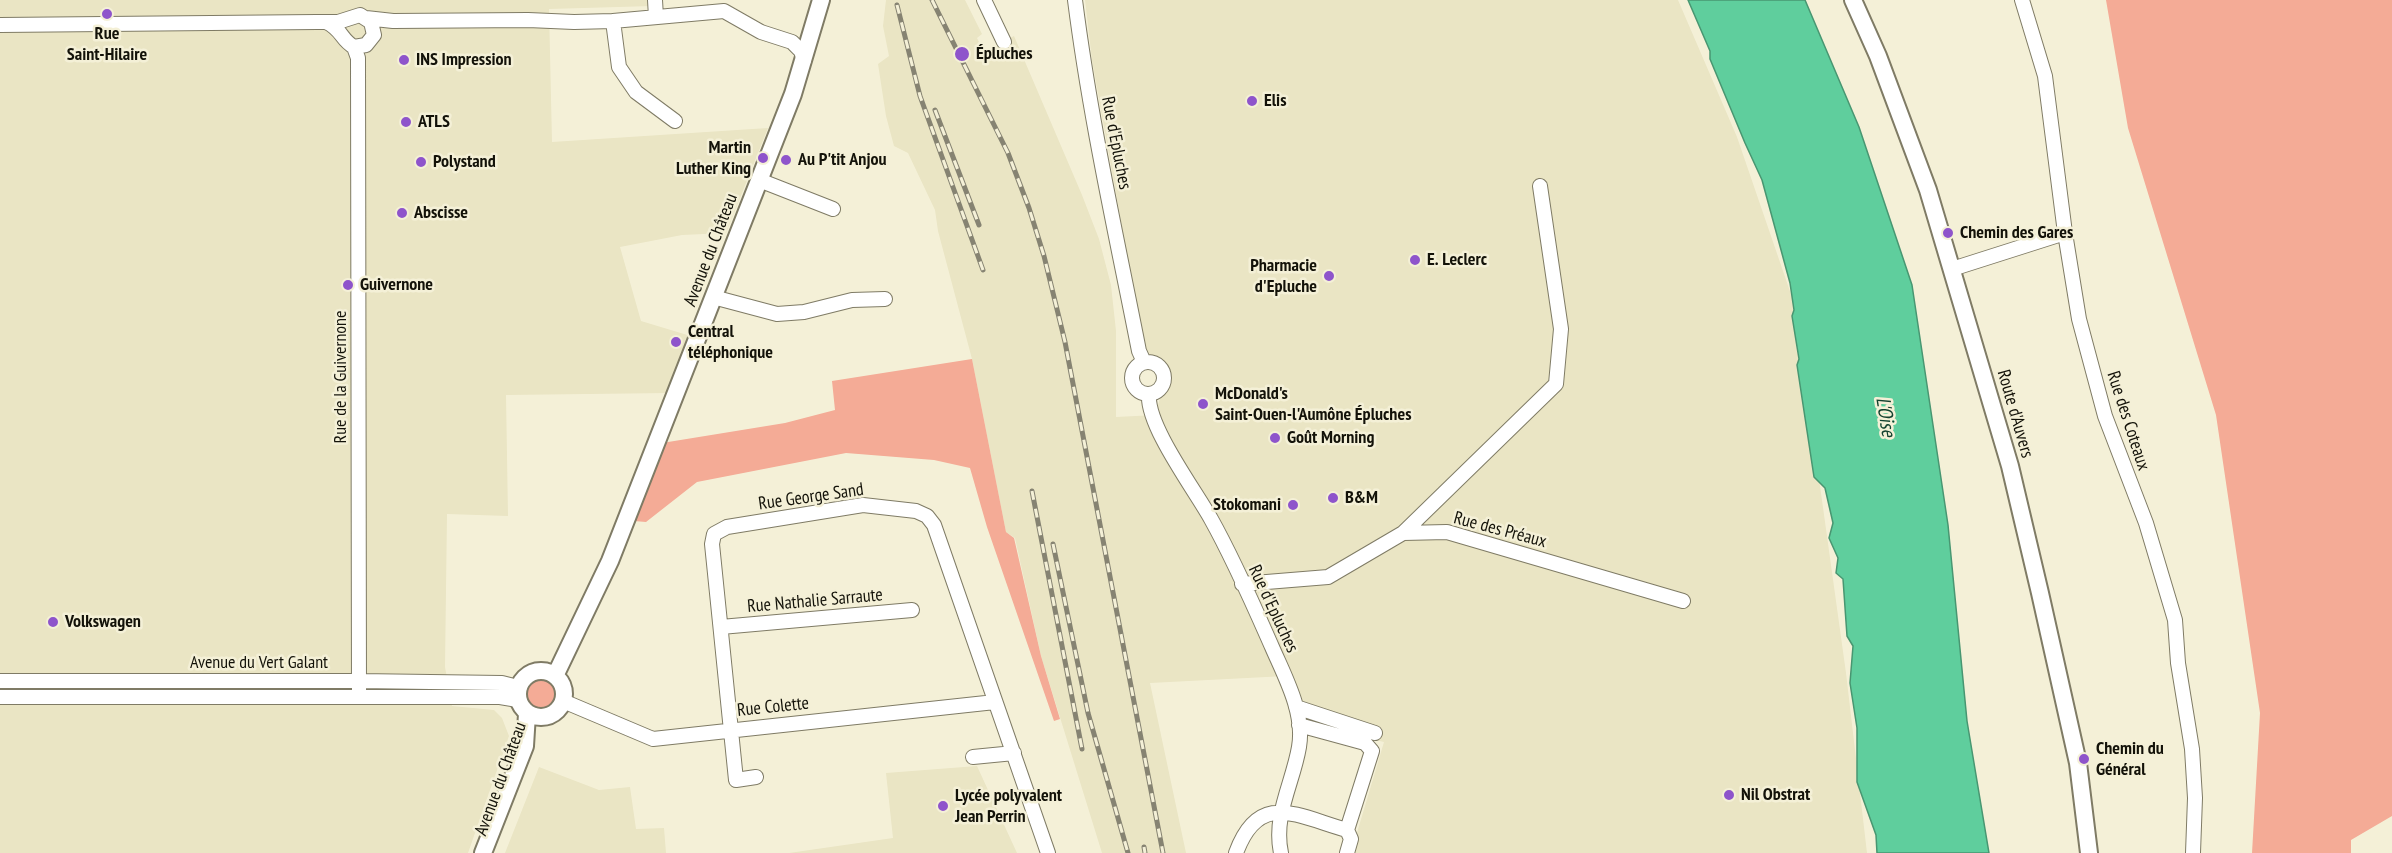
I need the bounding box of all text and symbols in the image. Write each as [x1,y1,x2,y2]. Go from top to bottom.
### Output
marker: Rue Saint-Hilaire [100,7,114,21]
place label: Rue Saint-Hilaire [67,23,147,66]
place label: Épluches [976,43,1033,65]
marker: Épluches [953,45,971,63]
place label: INS Impression [416,49,512,71]
marker: INS Impression [397,53,411,67]
place label: Elis [1264,90,1286,112]
marker: Elis [1245,94,1259,108]
street label: Rue d'Epluches [1096,95,1136,191]
place label: ATLS [418,111,450,133]
marker: ATLS [399,115,413,129]
place label: Martin Luther King [676,137,751,180]
place label: Au P'tit Anjou [798,149,886,171]
place label: Polystand [433,151,496,173]
marker: Martin Luther King [756,151,770,165]
marker: Au P'tit Anjou [779,153,793,167]
marker: Polystand [414,155,428,169]
street label: Avenue du Château [680,190,742,310]
place label: Abscisse [414,202,468,224]
marker: Abscisse [395,206,409,220]
place label: Chemin des Gares [1960,222,2073,244]
marker: Chemin des Gares [1941,226,1955,240]
place label: E. Leclerc [1427,249,1487,271]
marker: E. Leclerc [1408,253,1422,267]
place label: Pharmacie d'Epluche [1250,255,1317,298]
marker: Pharmacie d'Epluche [1322,269,1336,283]
place label: Guivernone [360,274,433,296]
marker: Guivernone [341,278,355,292]
street label: Rue de la Guivernone [330,311,352,443]
place label: Central téléphonique [688,321,773,364]
marker: Central téléphonique [669,335,683,349]
street label: Route d'Auvers [1992,367,2038,461]
street label: Rue des Coteaux [2102,369,2154,473]
place label: McDonald's Saint-Ouen-l'Aumône Épluches [1215,383,1411,426]
water label: L'Oise [1870,396,1900,438]
marker: McDonald's Saint-Ouen-l'Aumône Épluches [1196,397,1210,411]
place label: Goût Morning [1287,427,1374,449]
marker: Goût Morning [1268,431,1282,445]
street label: Rue George Sand [757,479,865,515]
place label: B&M [1345,487,1378,509]
marker: B&M [1326,491,1340,505]
place label: Stokomani [1213,494,1281,516]
marker: Stokomani [1286,498,1300,512]
street label: Rue des Préaux [1451,507,1549,553]
street label: Rue d'Epluches [1243,562,1303,656]
street label: Rue Nathalie Sarraute [746,584,884,618]
place label: Volkswagen [65,611,141,633]
marker: Volkswagen [46,615,60,629]
street label: Avenue du Vert Galant [190,652,328,674]
street label: Rue Colette [736,692,810,722]
street label: Avenue du Château [470,719,532,839]
place label: Chemin du Général [2096,738,2164,780]
marker: Chemin du Général [2077,752,2091,766]
place label: Nil Obstrat [1741,784,1810,806]
place label: Lycée polyvalent Jean Perrin [955,785,1062,828]
marker: Nil Obstrat [1722,788,1736,802]
marker: Lycée polyvalent Jean Perrin [936,799,950,813]

